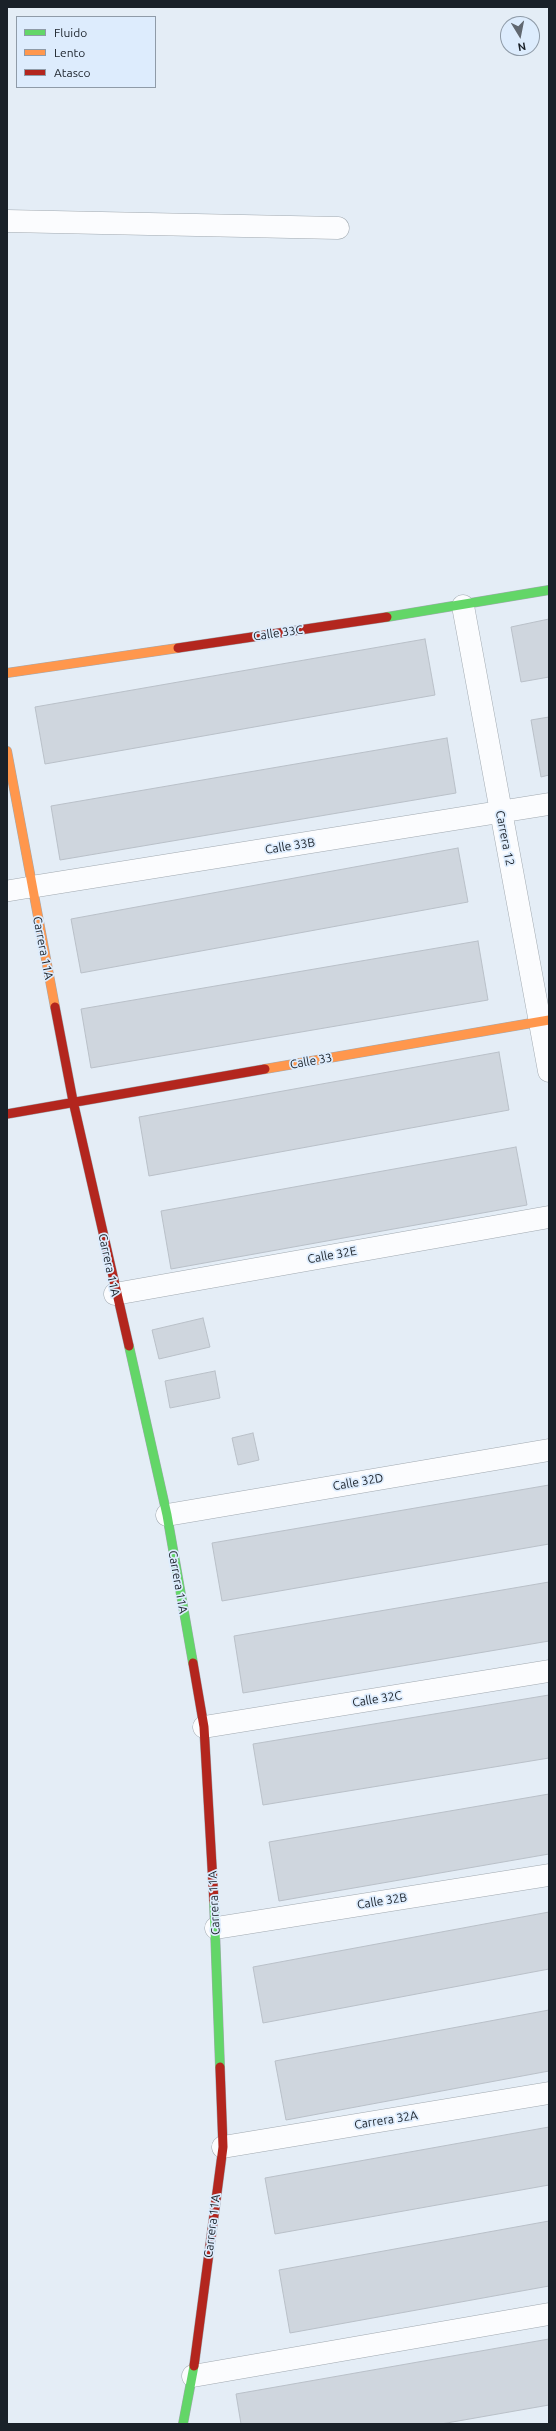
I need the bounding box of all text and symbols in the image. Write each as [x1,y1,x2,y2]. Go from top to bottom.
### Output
legend [16,16,156,88]
north arrow [500,16,540,56]
text: Fluido [54,26,87,39]
text: N [517,40,527,53]
text: Lento [54,46,85,59]
text: Atasco [54,66,90,79]
street label: Calle 33C [252,622,304,644]
street label: Carrera 12 [493,809,517,867]
street label: Calle 33B [264,835,316,857]
street label: Carrera 11A [30,915,56,981]
street label: Calle 33 [289,1050,333,1072]
street label: Carrera 11A [95,1232,123,1298]
street label: Calle 32E [306,1244,358,1266]
street label: Calle 32D [332,1470,384,1494]
street label: Carrera 11A [165,1549,191,1615]
street label: Calle 32C [351,1688,403,1710]
street label: Carrera 11A [205,1871,223,1935]
street label: Calle 32B [356,1890,408,1912]
street label: Carrera 32A [353,2108,419,2132]
street label: Carrera 11A [201,2193,223,2259]

